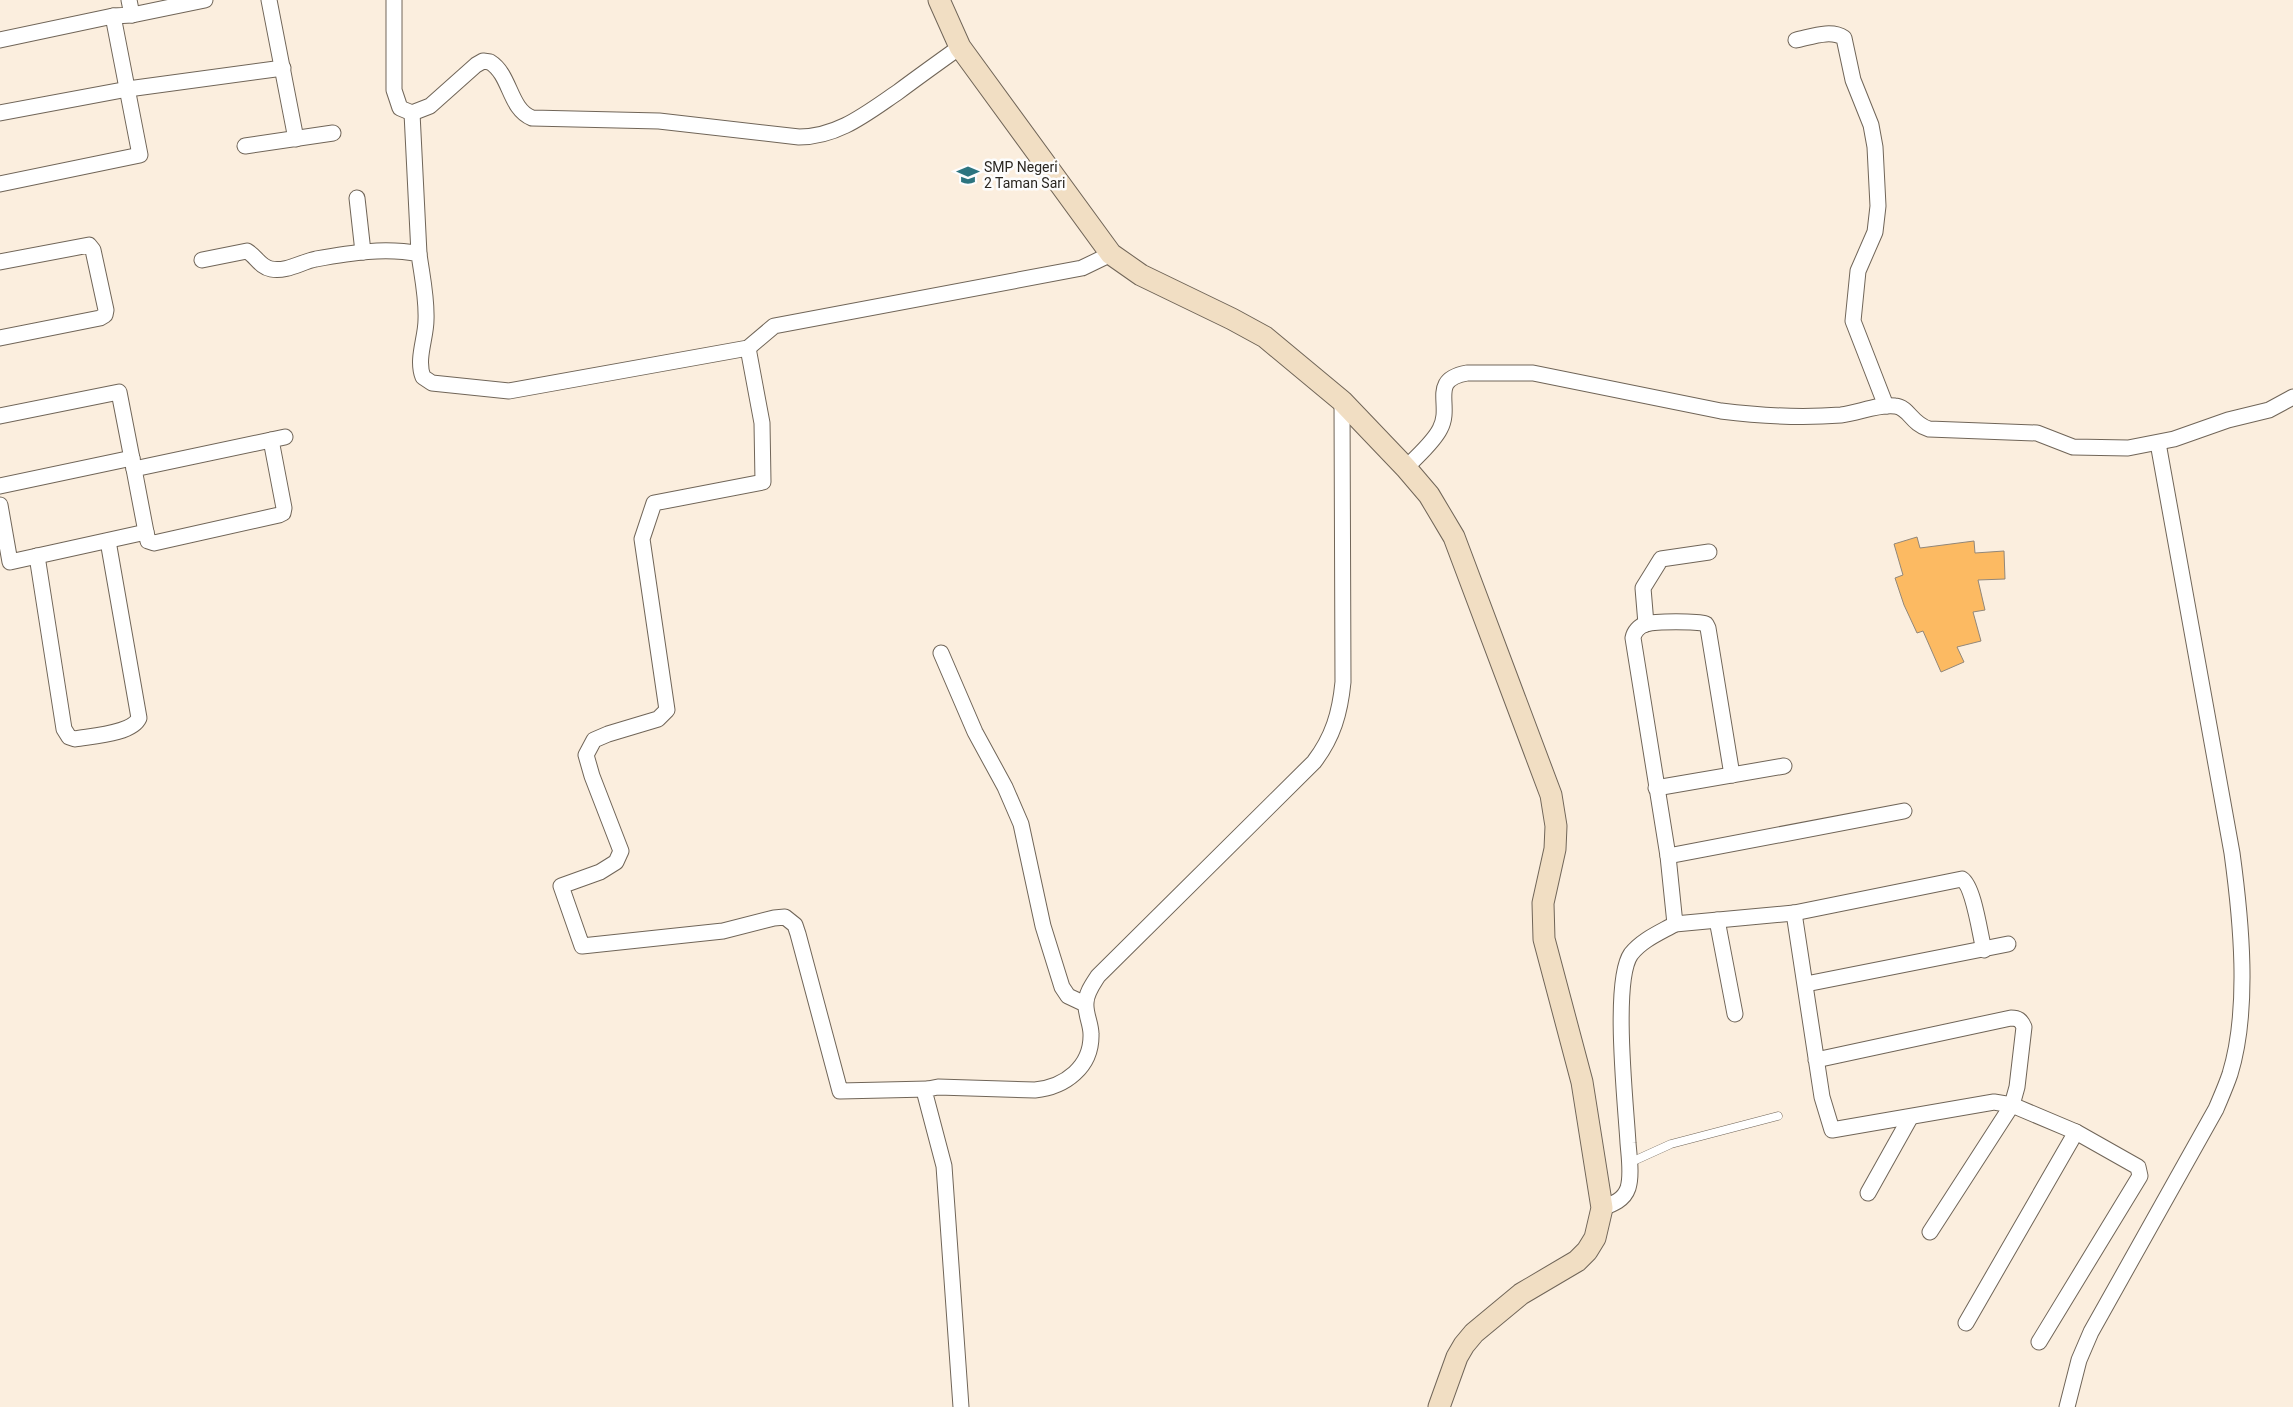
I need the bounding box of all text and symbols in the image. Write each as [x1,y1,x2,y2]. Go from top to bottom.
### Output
place label: SMP Negeri 2 Taman Sari [984,159,1065,191]
school or university icon: SMP Negeri 2 Taman Sari [955,162,981,188]

